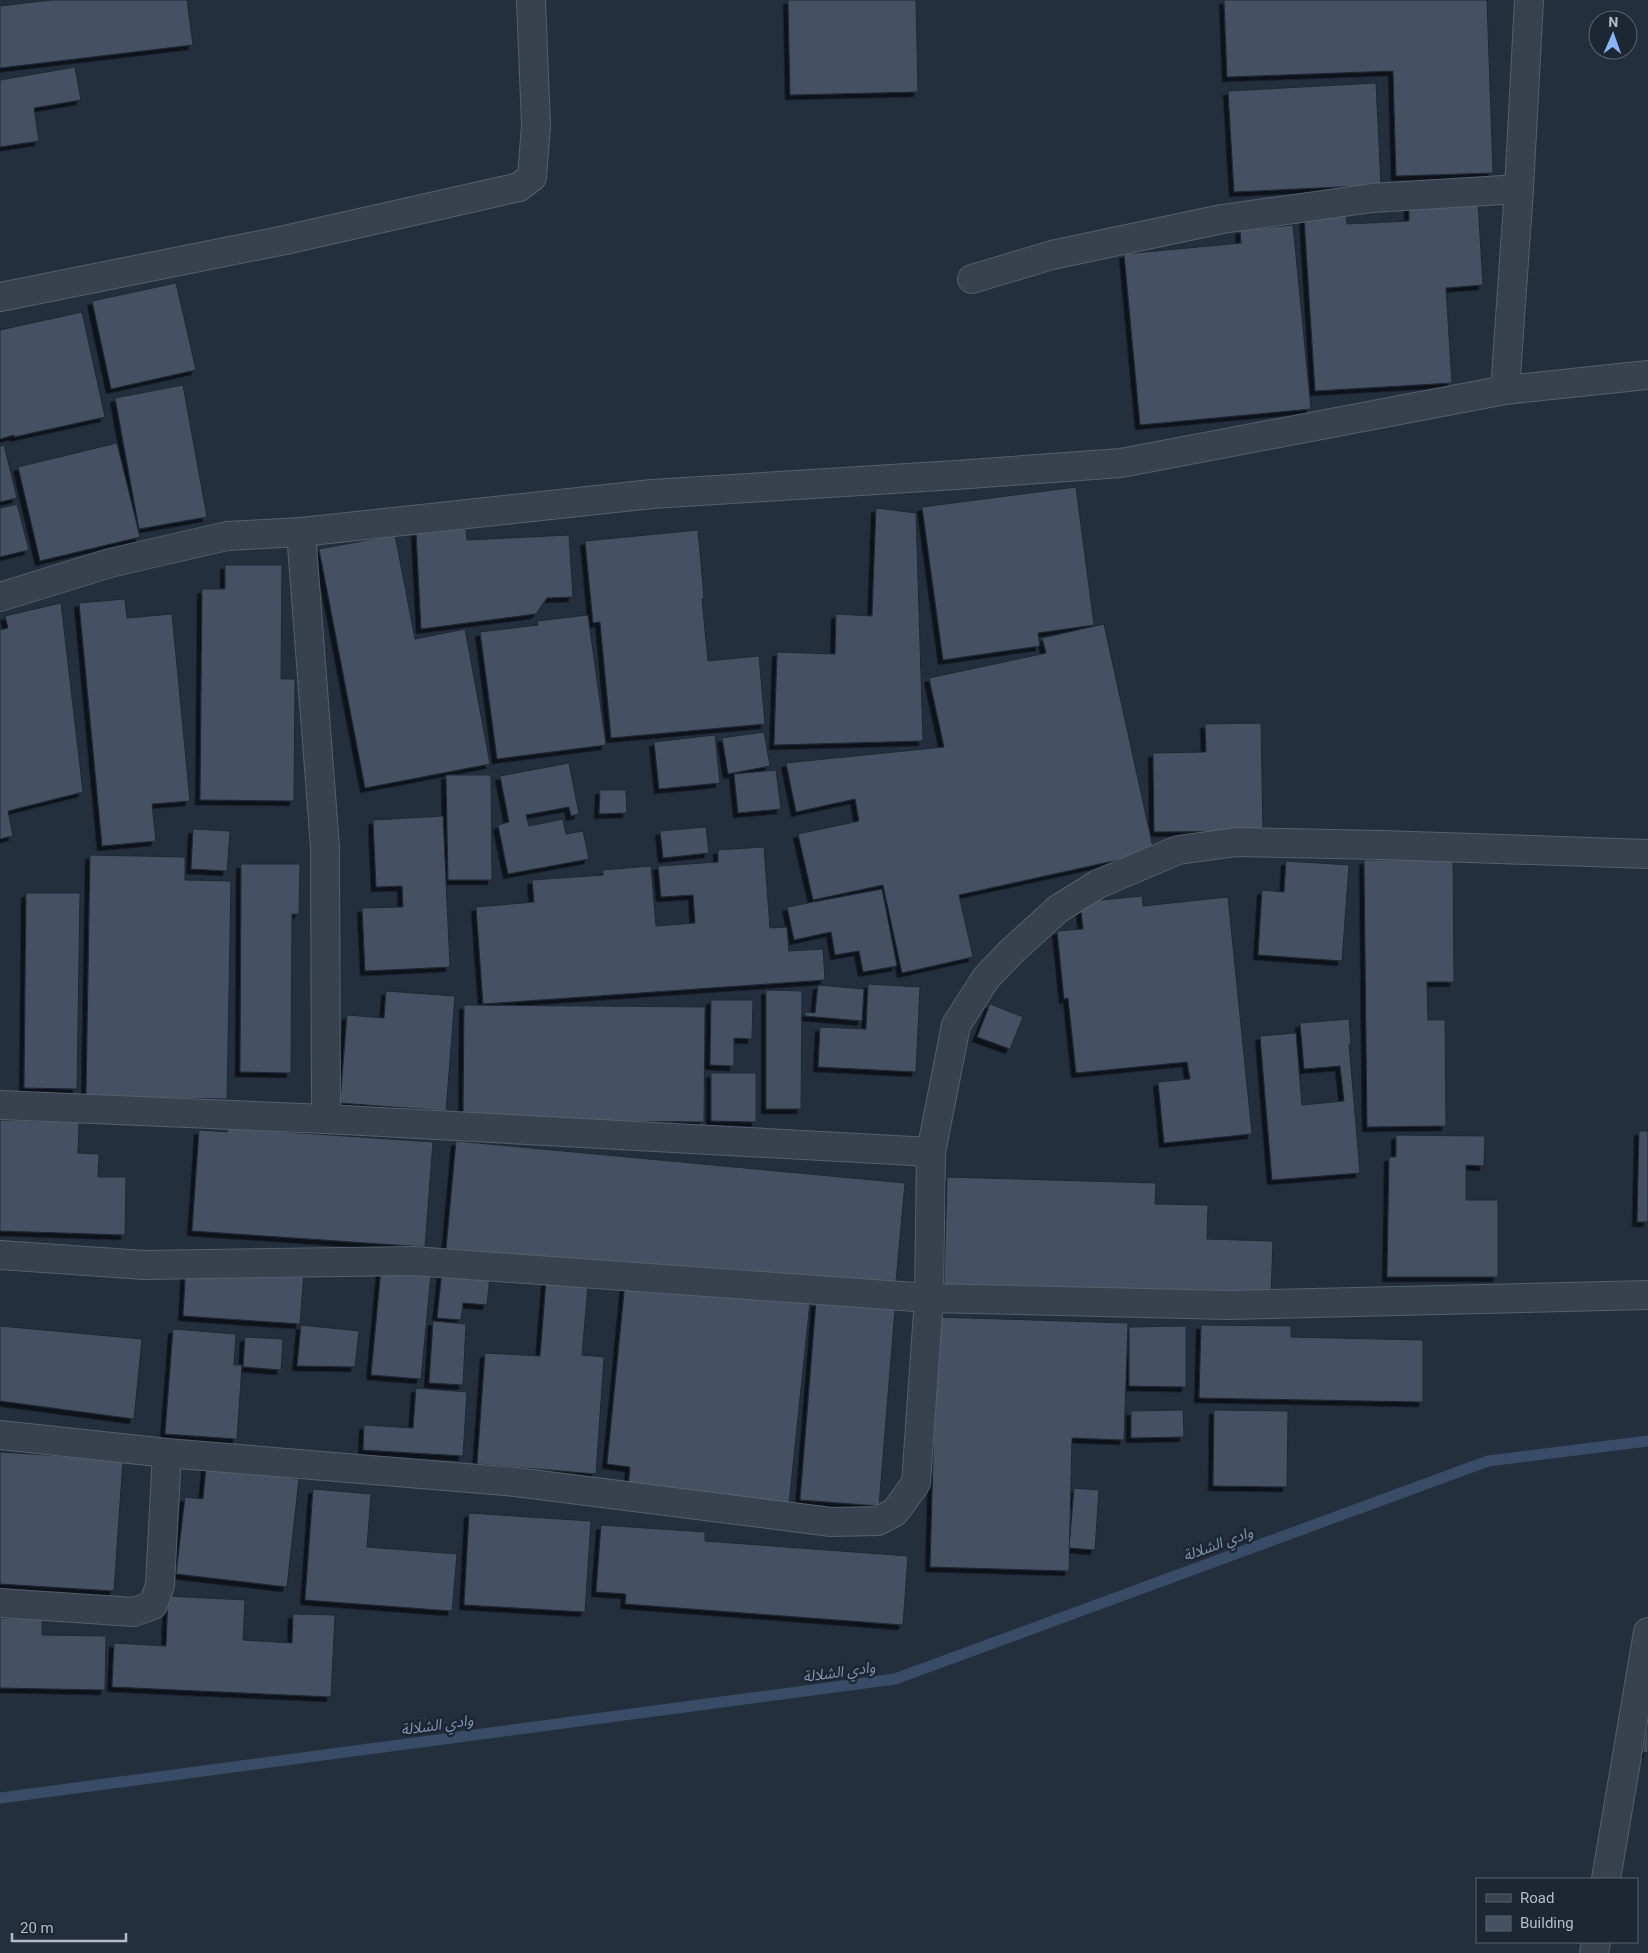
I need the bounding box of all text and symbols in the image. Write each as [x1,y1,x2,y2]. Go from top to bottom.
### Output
north arrow [1588,10,1638,60]
text: N [1608,14,1619,30]
water label: وادي الشلالة [1181,1523,1256,1567]
water label: وادي الشلالة [802,1658,877,1688]
water label: وادي الشلالة [400,1711,475,1741]
legend [1476,1878,1638,1943]
text: Road [1520,1889,1554,1907]
scale bar [12,1910,126,1942]
text: Building [1520,1914,1574,1932]
text: 20 m [20,1919,54,1937]

